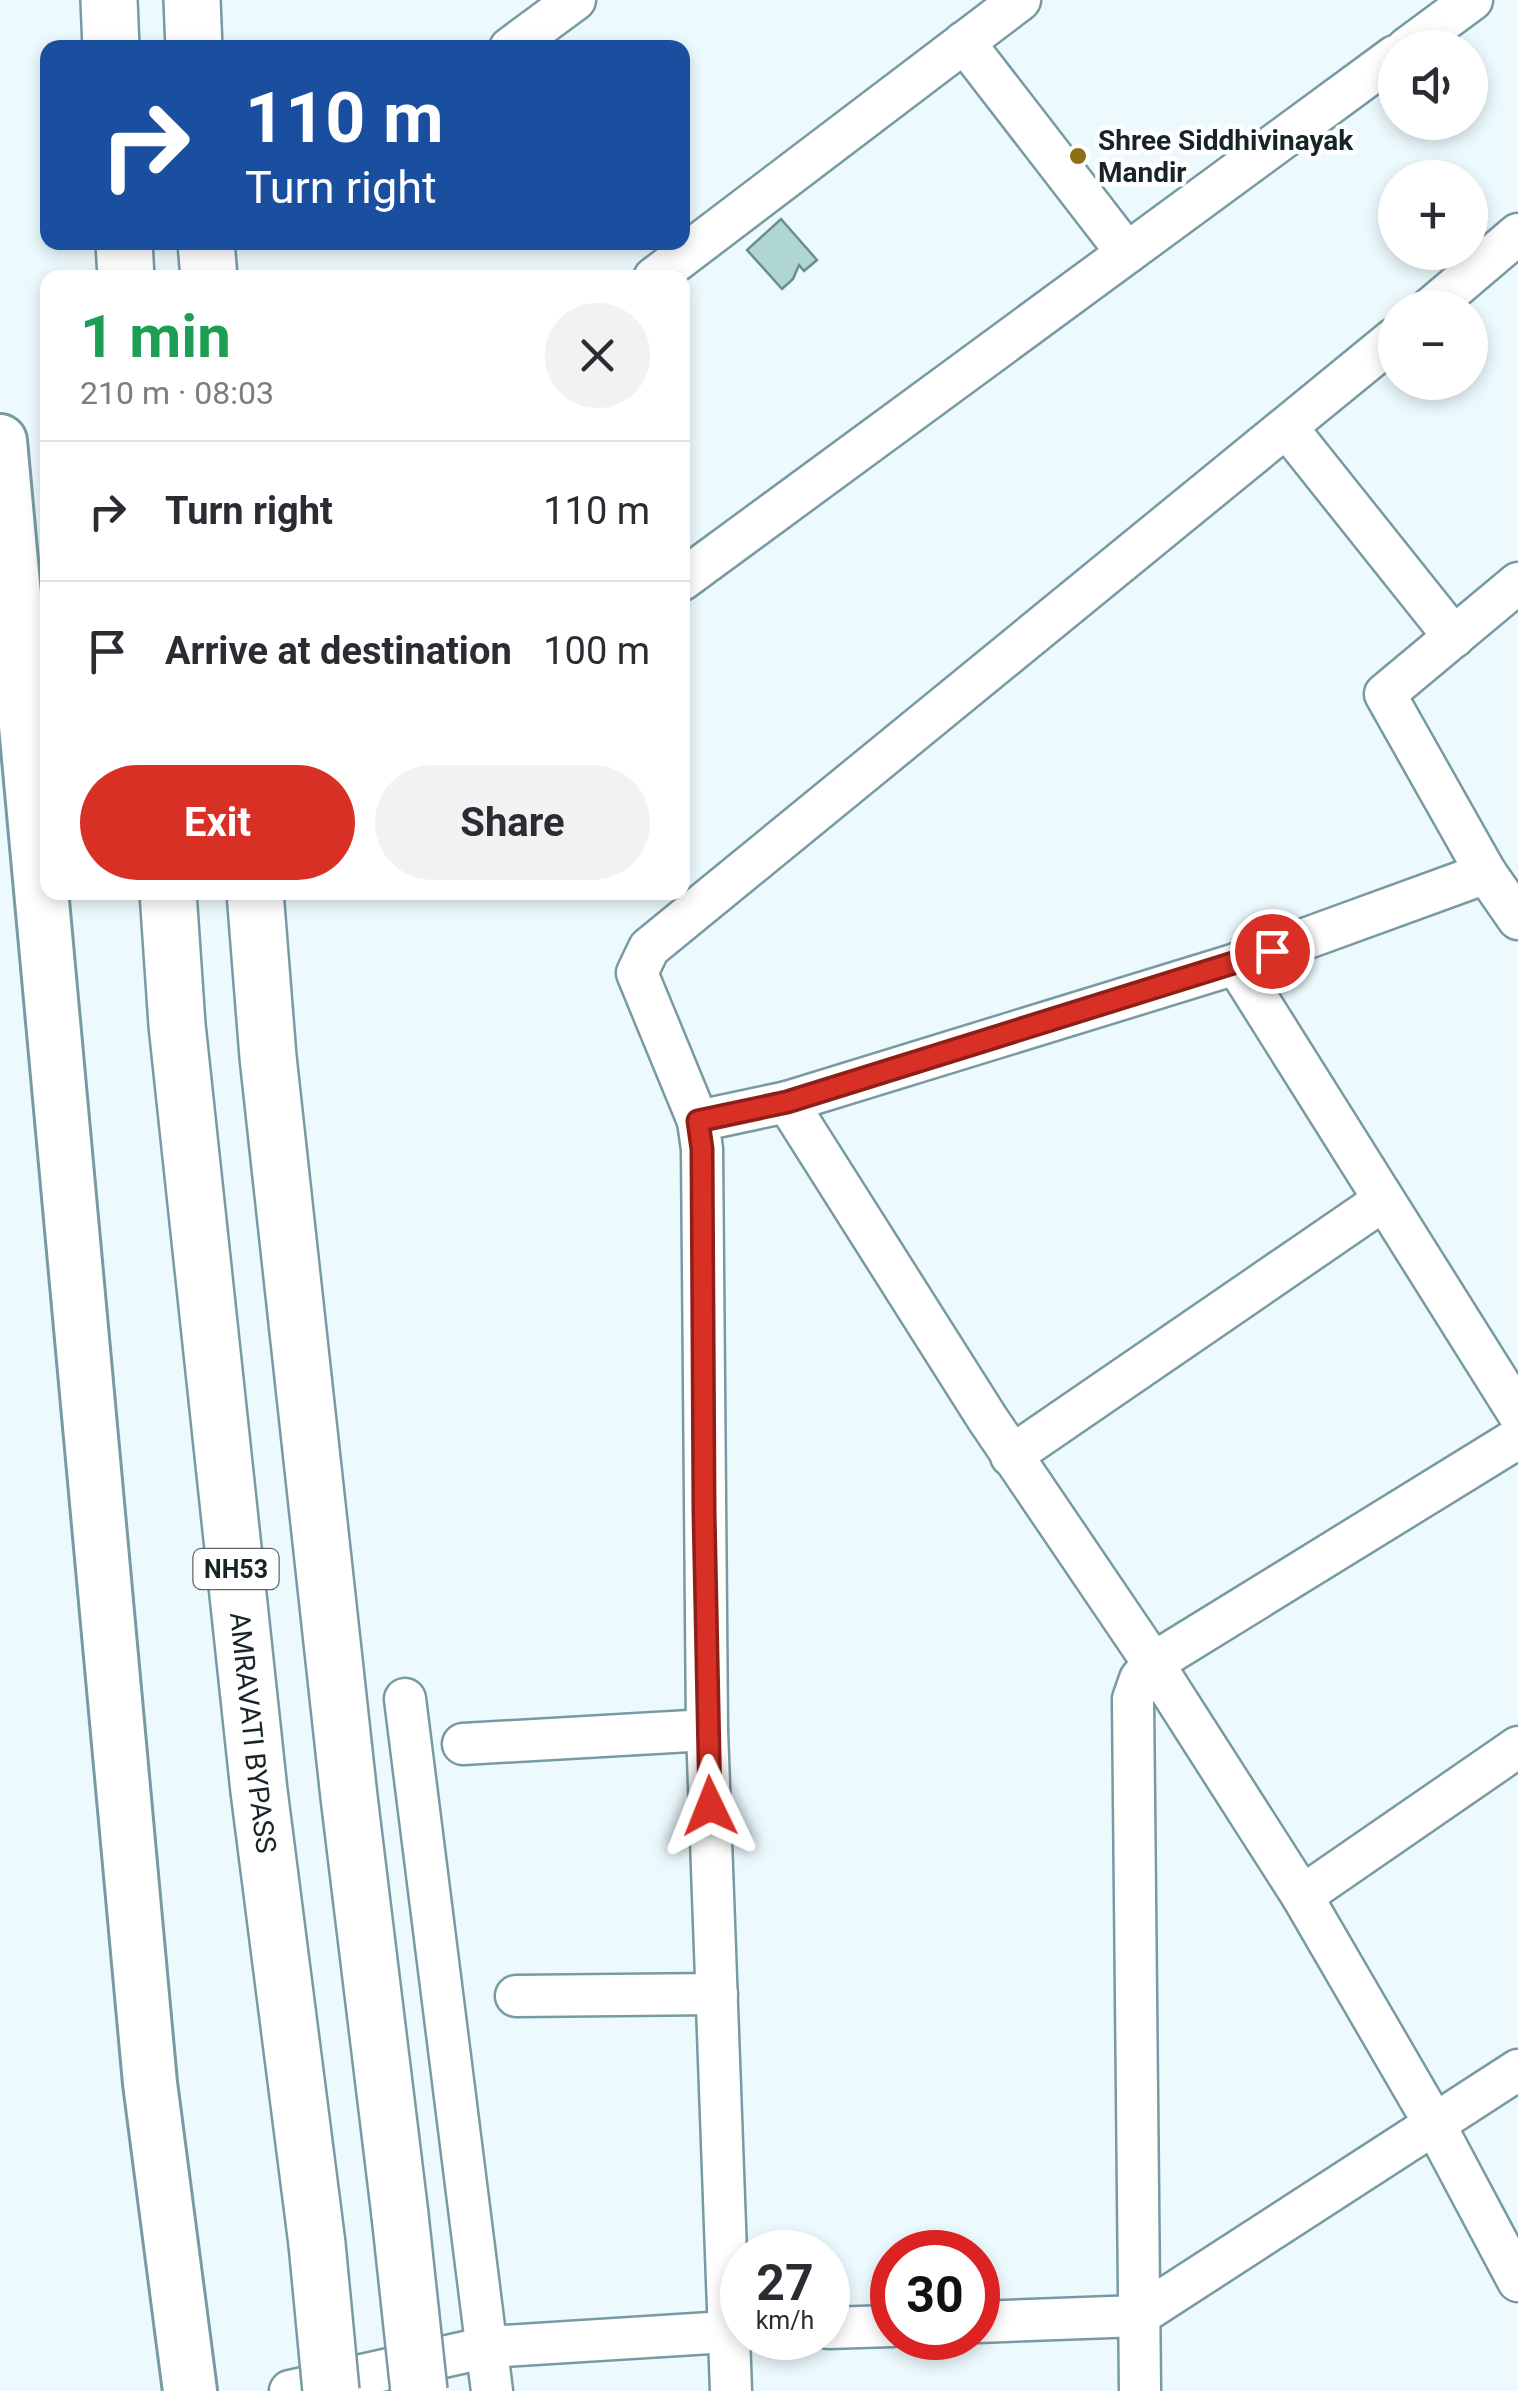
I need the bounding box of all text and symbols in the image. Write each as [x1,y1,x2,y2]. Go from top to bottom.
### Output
map controls [1378,30,1488,400]
button: sound [1378,30,1488,140]
text: 110 m [245,77,444,159]
icon: right [80,80,210,210]
place label: Shree Siddhivinayak Mandir [1098,124,1354,189]
marker: Shree Siddhivinayak Mandir [1067,145,1089,167]
button: + [1378,160,1488,270]
text: Turn right [245,161,437,214]
button: − [1378,290,1488,400]
text: 1 min [80,301,231,372]
button: close [545,303,650,408]
text: 210 m · 08:03 [80,374,274,412]
icon: right [80,484,135,539]
text: Turn right [165,489,333,533]
text: 110 m [543,489,650,533]
icon: arrive [80,624,135,679]
text: Arrive at destination [165,629,512,673]
text: 100 m [543,629,650,673]
button: Exit [80,765,355,880]
button: Share [375,765,650,880]
pin [1230,909,1315,994]
icon: arrive [1245,924,1300,979]
road number: NH53 [194,1549,278,1589]
street label: AMRAVATI BYPASS [223,1610,283,1855]
position arrow [658,1754,762,1858]
speed limit sign: 30 [870,2230,1000,2360]
text: 27 [756,2254,814,2312]
text: km/h [756,2306,814,2335]

